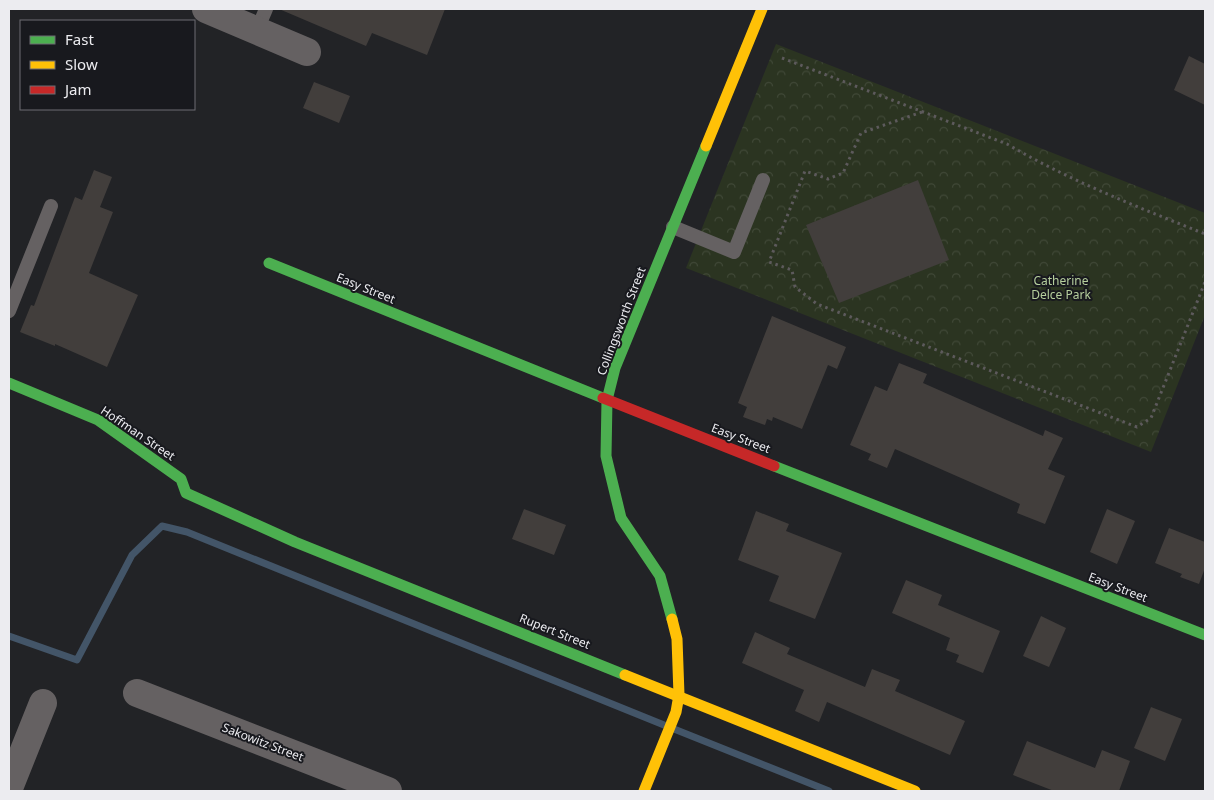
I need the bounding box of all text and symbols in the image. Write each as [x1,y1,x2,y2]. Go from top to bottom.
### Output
legend [20,20,195,110]
text: Fast [65,29,94,49]
text: Slow [65,54,98,74]
text: Jam [63,79,92,99]
street label: Collingsworth Street [593,264,650,378]
street label: Easy Street [334,269,398,308]
park label: Catherine Delce Park [1031,272,1091,303]
street label: Hoffman Street [97,402,179,465]
street label: Easy Street [709,419,774,457]
street label: Easy Street [1086,568,1151,606]
street label: Rupert Street [517,609,594,653]
street label: Sakowitz Street [220,719,307,766]

